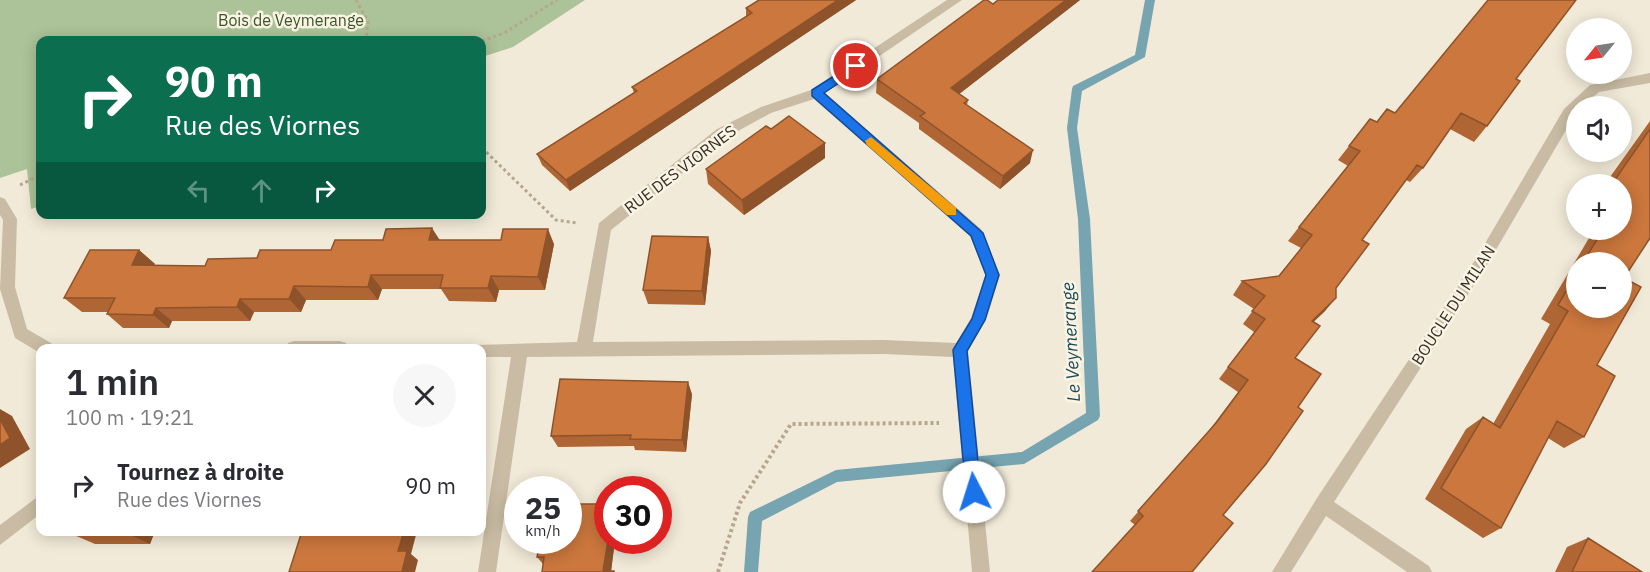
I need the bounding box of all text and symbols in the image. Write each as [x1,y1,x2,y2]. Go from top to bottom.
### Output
park label: Bois de Veymerange [218,10,364,30]
north arrow [1566,18,1632,84]
map controls [1566,18,1632,318]
pin [830,40,881,91]
icon: arrive [839,49,872,82]
text: 90 m [165,54,263,109]
icon: right [66,60,144,138]
button: sound [1566,96,1632,162]
text: Rue des Viornes [165,107,360,142]
street label: RUE DES VIORNES [620,120,740,218]
icon: left [182,174,215,207]
icon: ahead [245,174,278,207]
icon: right [308,174,341,207]
button: + [1566,174,1632,240]
street label: BOUCLE DU MILAN [1407,242,1499,368]
button: − [1566,252,1632,318]
water label: Le Veymerange [1056,282,1085,402]
text: 1 min [66,358,159,405]
button: close [393,364,456,427]
text: 100 m · 19:21 [66,404,194,431]
text: Tournez à droite [117,457,284,486]
position arrow [942,460,1006,524]
icon: right [66,469,99,502]
text: 90 m [405,471,456,500]
speed limit sign: 30 [594,476,672,554]
text: Rue des Viornes [117,486,262,513]
text: 25 [525,488,561,527]
text: km/h [525,521,561,540]

